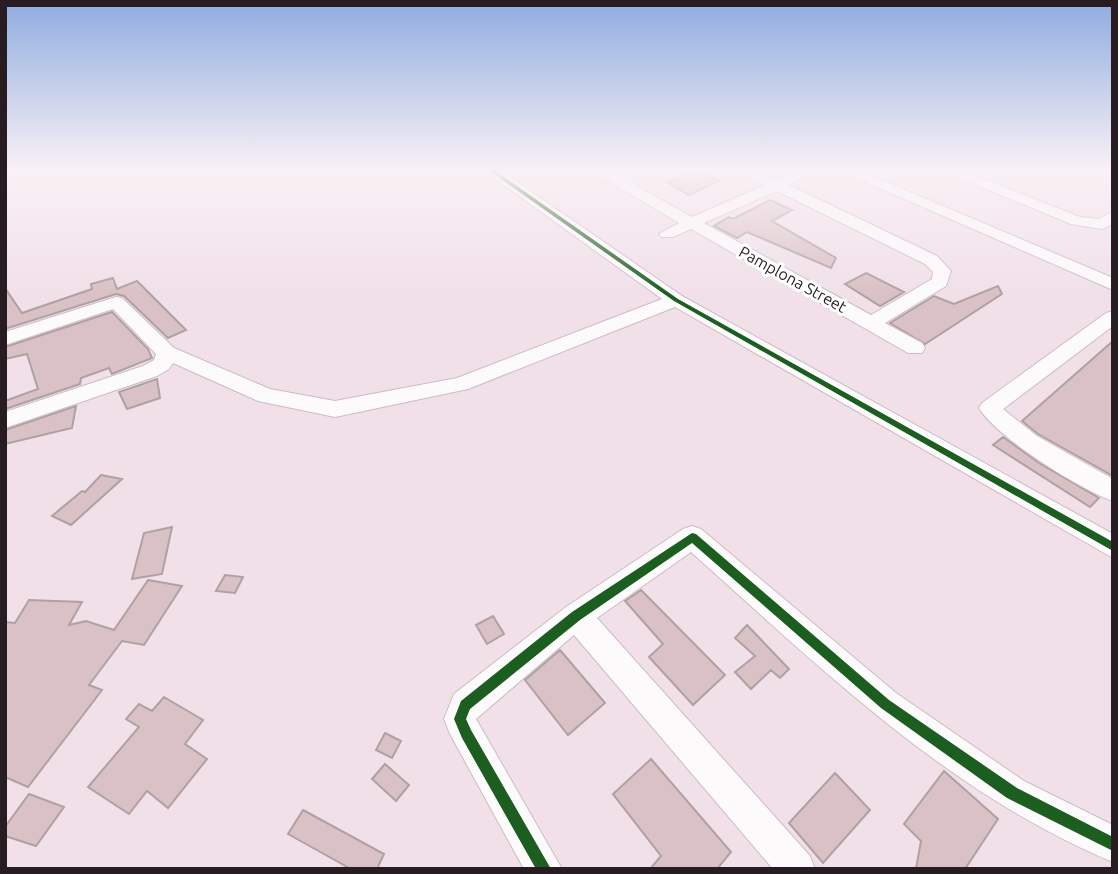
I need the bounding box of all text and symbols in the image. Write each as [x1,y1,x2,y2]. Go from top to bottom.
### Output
street label: Pamplona Street [736,242,850,316]

